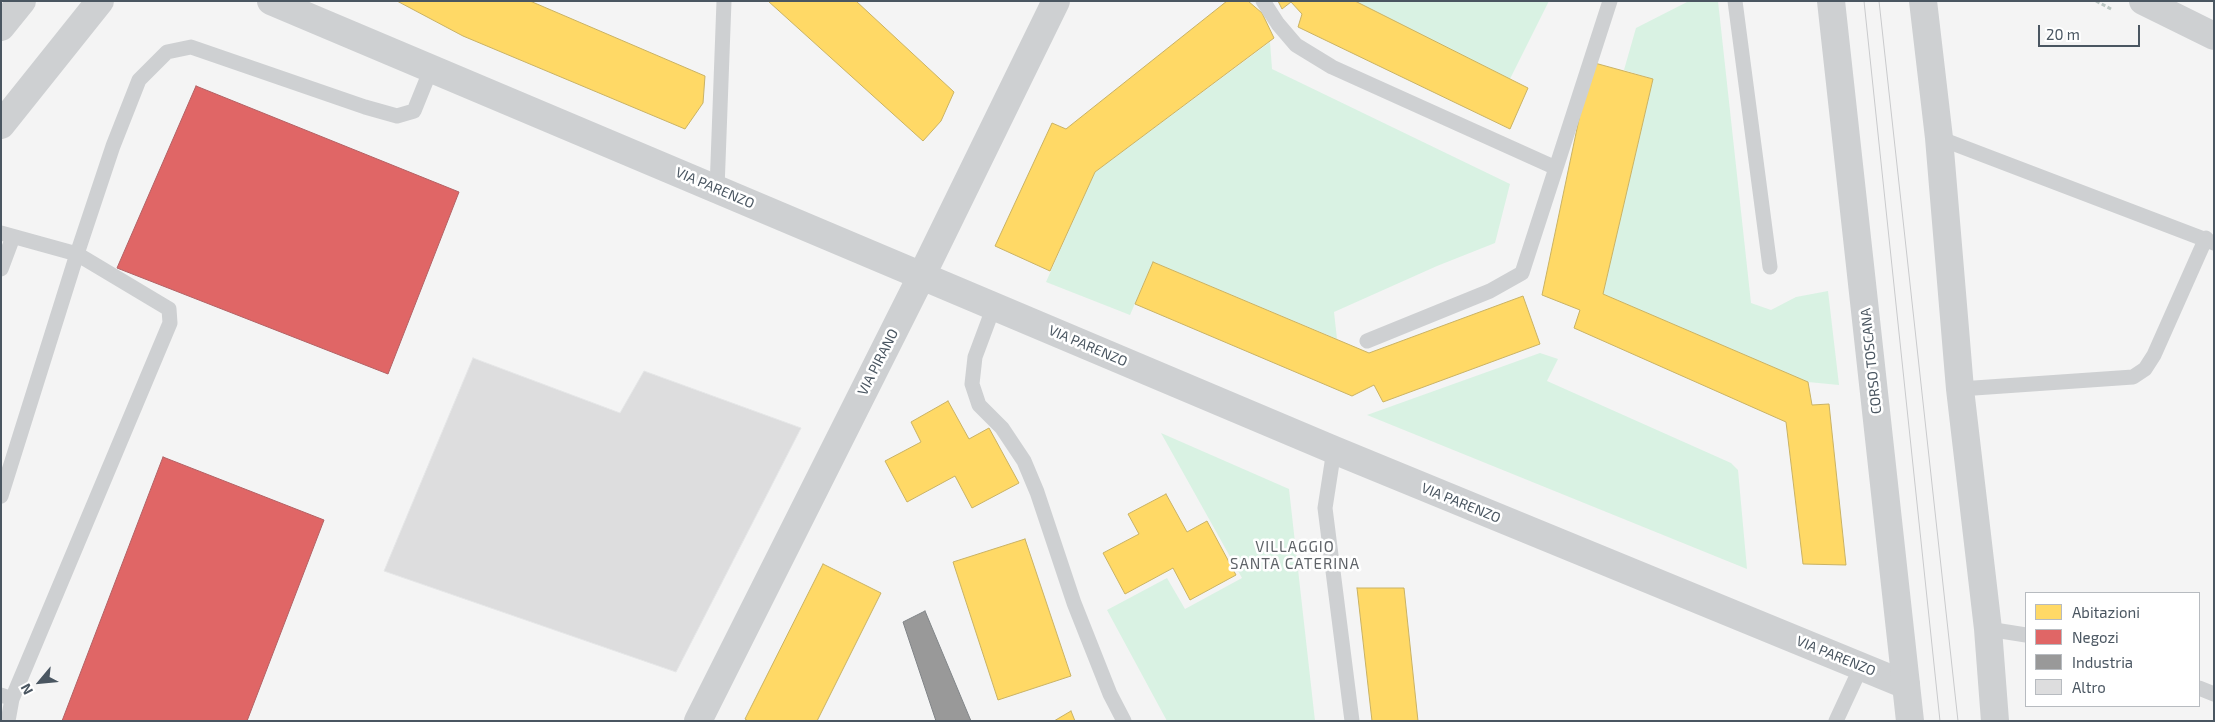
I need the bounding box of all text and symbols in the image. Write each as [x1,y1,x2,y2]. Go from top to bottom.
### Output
scale bar [2040,15,2142,47]
text: 20 m [2046,25,2080,43]
street label: VIA PARENZO [673,164,757,212]
street label: CORSO TOSCANA [1857,307,1885,415]
street label: VIA PARENZO [1046,322,1130,370]
street label: VIA PIRANO [854,326,902,398]
street label: VIA PARENZO [1419,479,1503,527]
district label: VILLAGGIO SANTA CATERINA [1228,538,1362,573]
legend [2025,592,2200,707]
text: Abitazioni [2072,603,2140,621]
text: Negozi [2072,628,2119,646]
street label: VIA PARENZO [1794,632,1878,680]
text: Industria [2072,653,2133,671]
north arrow [15,657,65,707]
text: Altro [2072,678,2106,696]
text: N [16,681,36,698]

